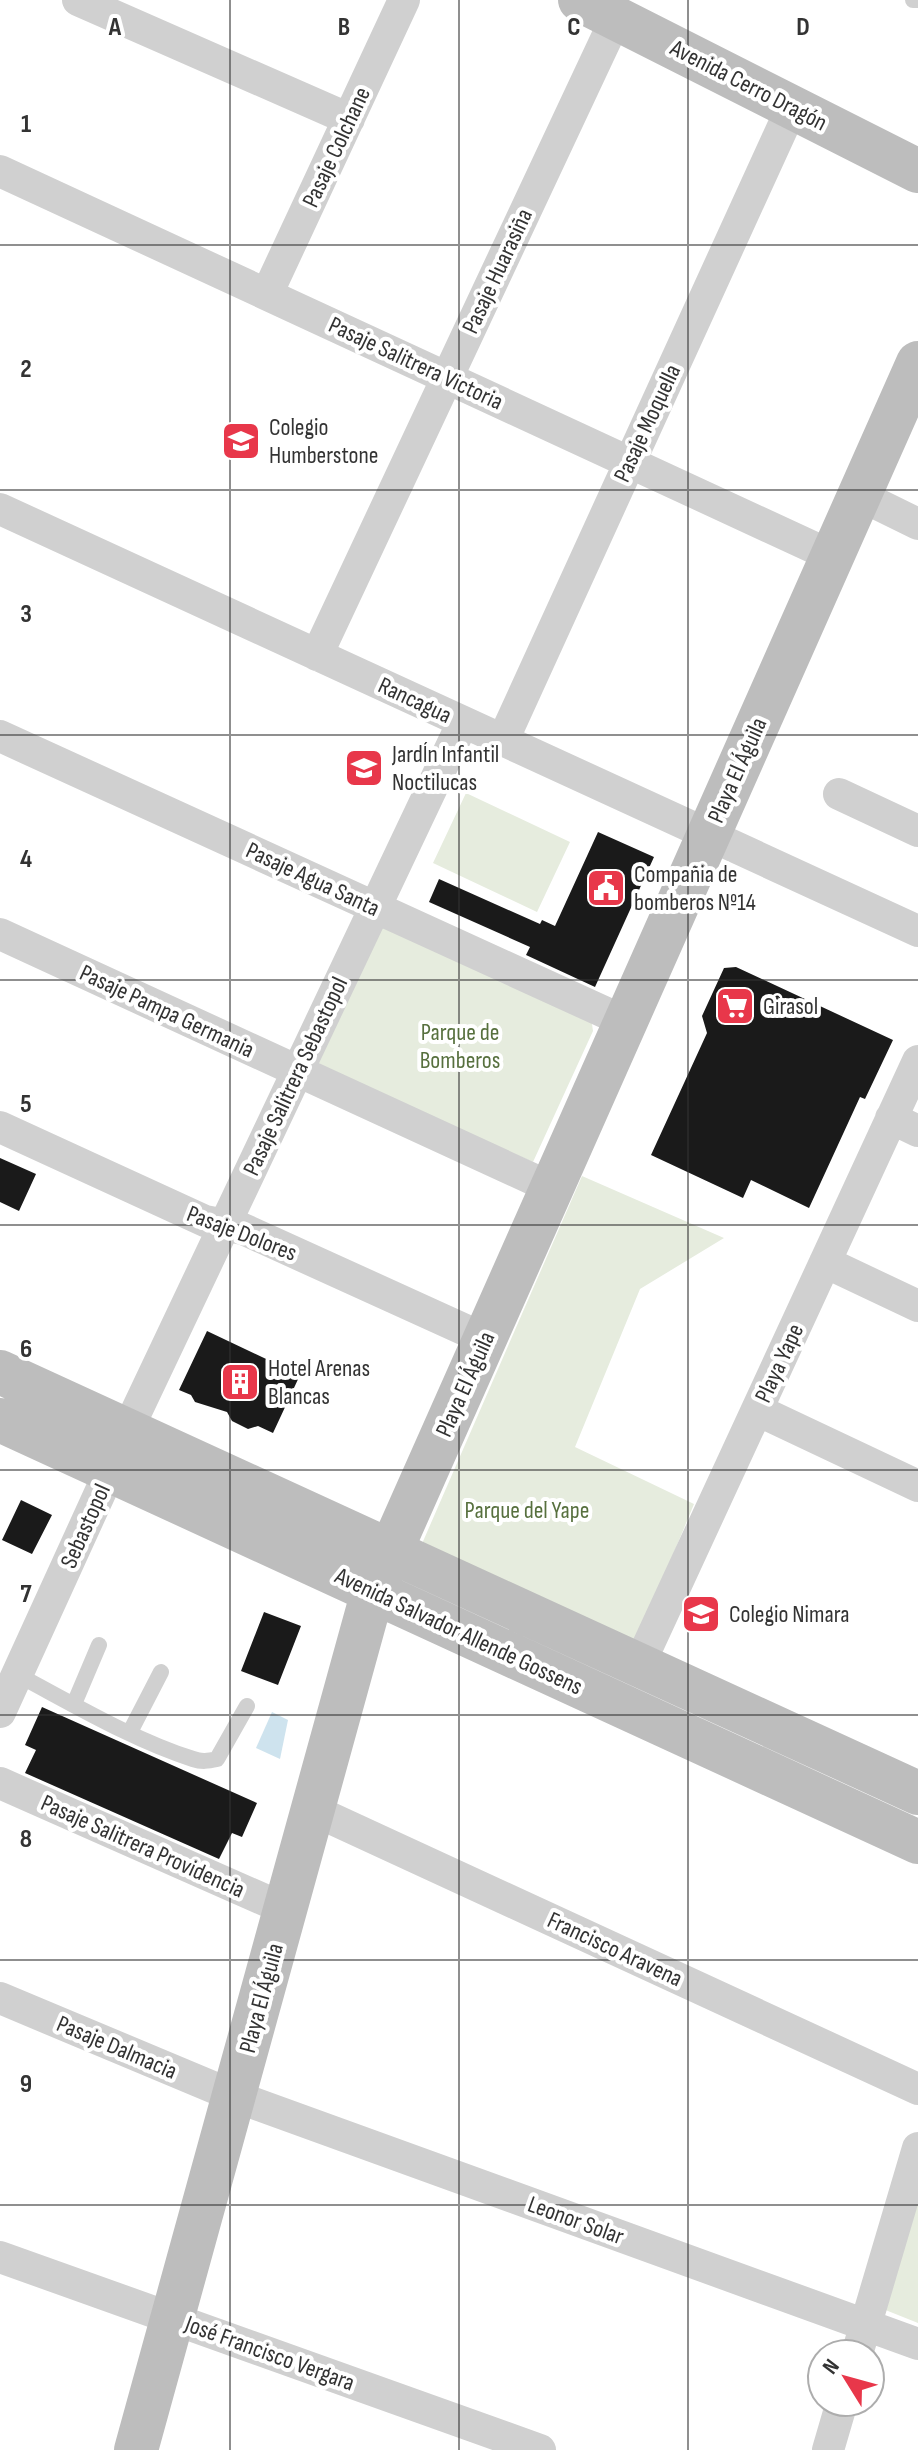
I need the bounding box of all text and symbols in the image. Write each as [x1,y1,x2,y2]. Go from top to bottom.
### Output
text: A [108,12,122,43]
text: B [338,12,350,43]
text: C [567,12,581,43]
text: D [796,12,810,43]
street label: Avenida Cerro Dragón [665,33,832,137]
street label: Pasaje Colchane [296,82,377,212]
text: 1 [21,109,31,140]
street label: Pasaje Huarasiña [456,204,539,338]
street label: Pasaje Salitrera Victoria [324,310,508,417]
text: 2 [20,354,32,385]
street label: Pasaje Moquella [608,360,687,487]
place label: Colegio Humberstone [269,413,378,470]
school or university icon: Colegio Humberstone [220,420,262,462]
text: 3 [20,599,32,630]
street label: Rancagua [373,671,456,730]
street label: Playa El Águila [701,713,774,827]
place label: JardÍn Infantil Noctilucas [391,740,499,797]
school or university icon: JardÍn Infantil Noctilucas [343,747,385,789]
street label: Pasaje Agua Santa [241,836,384,923]
text: 4 [20,844,32,875]
place label: Compañia de bomberos Nº14 [634,860,756,917]
public building icon: Compañia de bomberos Nº14 [585,867,627,909]
street label: Pasaje Pampa Germania [75,958,259,1065]
street label: Pasaje Salitrera Sebastopol [237,972,354,1180]
supermarket icon: Girasol [714,985,756,1027]
place label: Girasol [763,992,818,1021]
park label: Parque de Bomberos [420,1018,500,1075]
text: 5 [20,1089,32,1120]
street label: Pasaje Dolores [183,1199,301,1268]
street label: Playa Yape [749,1319,810,1407]
street label: Playa El Águila [429,1327,502,1441]
text: 6 [20,1334,32,1365]
place label: Hotel Arenas Blancas [268,1354,370,1411]
building icon: Hotel Arenas Blancas [219,1361,261,1403]
street label: Sebastopol [54,1480,117,1573]
park label: Parque del Yape [465,1496,589,1525]
street label: Avenida Salvador Allende Gossens [330,1561,587,1702]
text: 7 [20,1579,32,1610]
school or university icon: Colegio Nimara [680,1593,722,1635]
place label: Colegio Nimara [729,1600,849,1629]
street label: Pasaje Salitrera Providencia [36,1788,249,1904]
text: 8 [20,1824,32,1855]
street label: Francisco Aravena [543,1906,687,1993]
street label: Playa El Águila [233,1940,290,2056]
street label: Pasaje Dalmacia [52,2009,181,2086]
text: 9 [20,2069,32,2100]
street label: Leonor Solar [524,2190,628,2251]
street label: José Francisco Vergara [180,2309,359,2398]
north arrow [806,2338,886,2418]
text: N [817,2354,846,2380]

